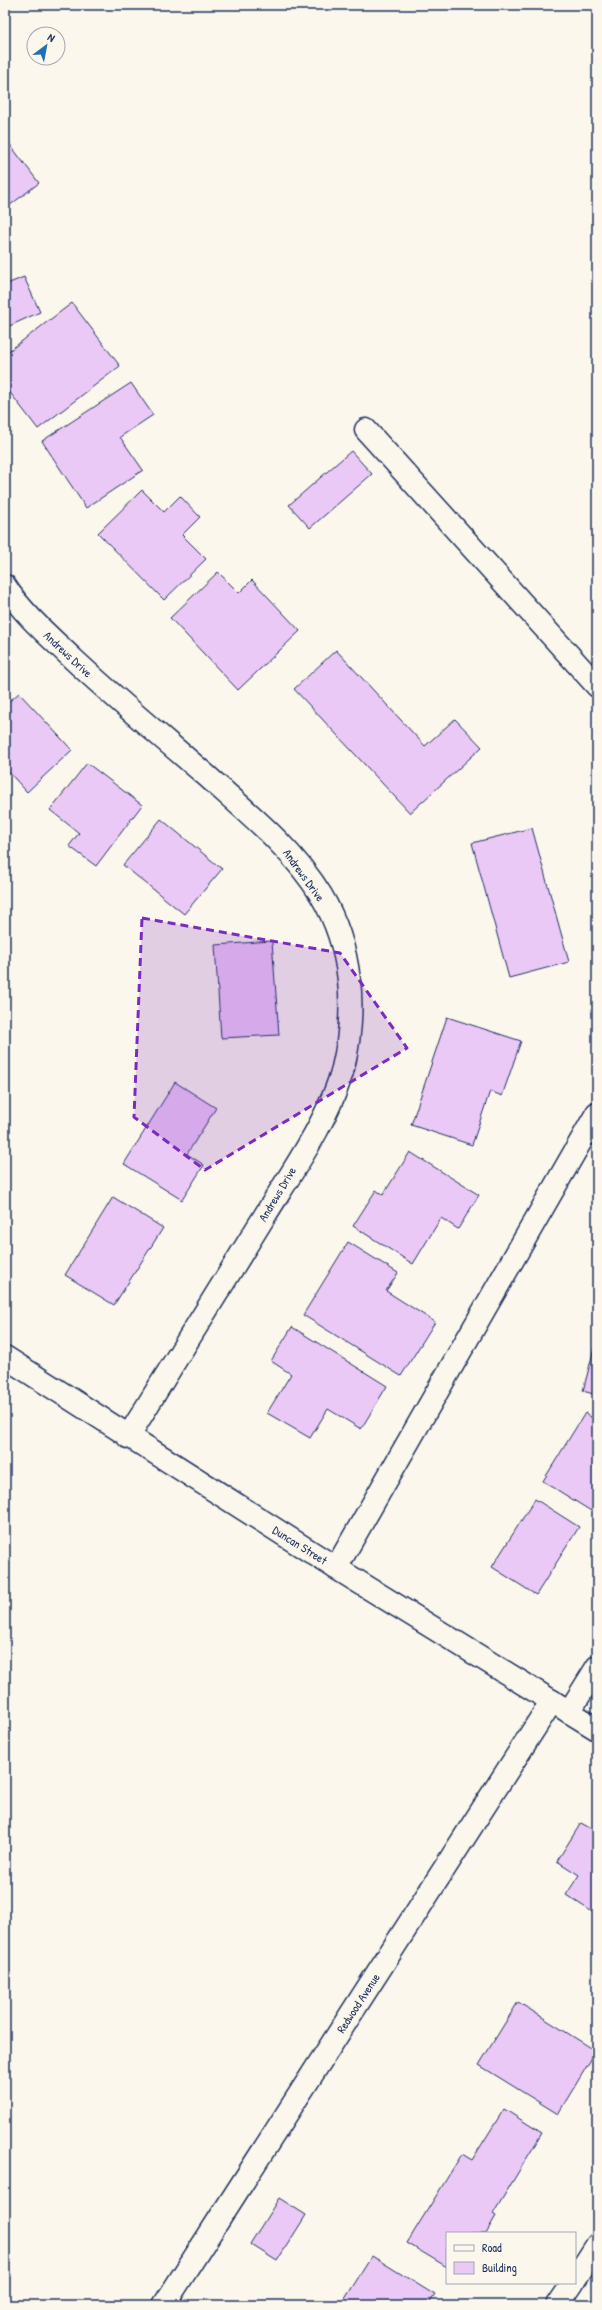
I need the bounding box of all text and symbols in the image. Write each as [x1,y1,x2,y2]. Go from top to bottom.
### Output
north arrow [26,26,66,66]
text: N [45,30,58,45]
street label: Andrews Drive [40,627,96,681]
street label: Andrews Drive [279,845,329,905]
street label: Andrews Drive [254,1163,300,1224]
street label: Duncan Street [269,1522,331,1569]
street label: Redwood Avenue [332,1970,384,2036]
legend [446,2232,576,2284]
text: Road [482,2239,502,2256]
text: Building [482,2259,517,2276]

